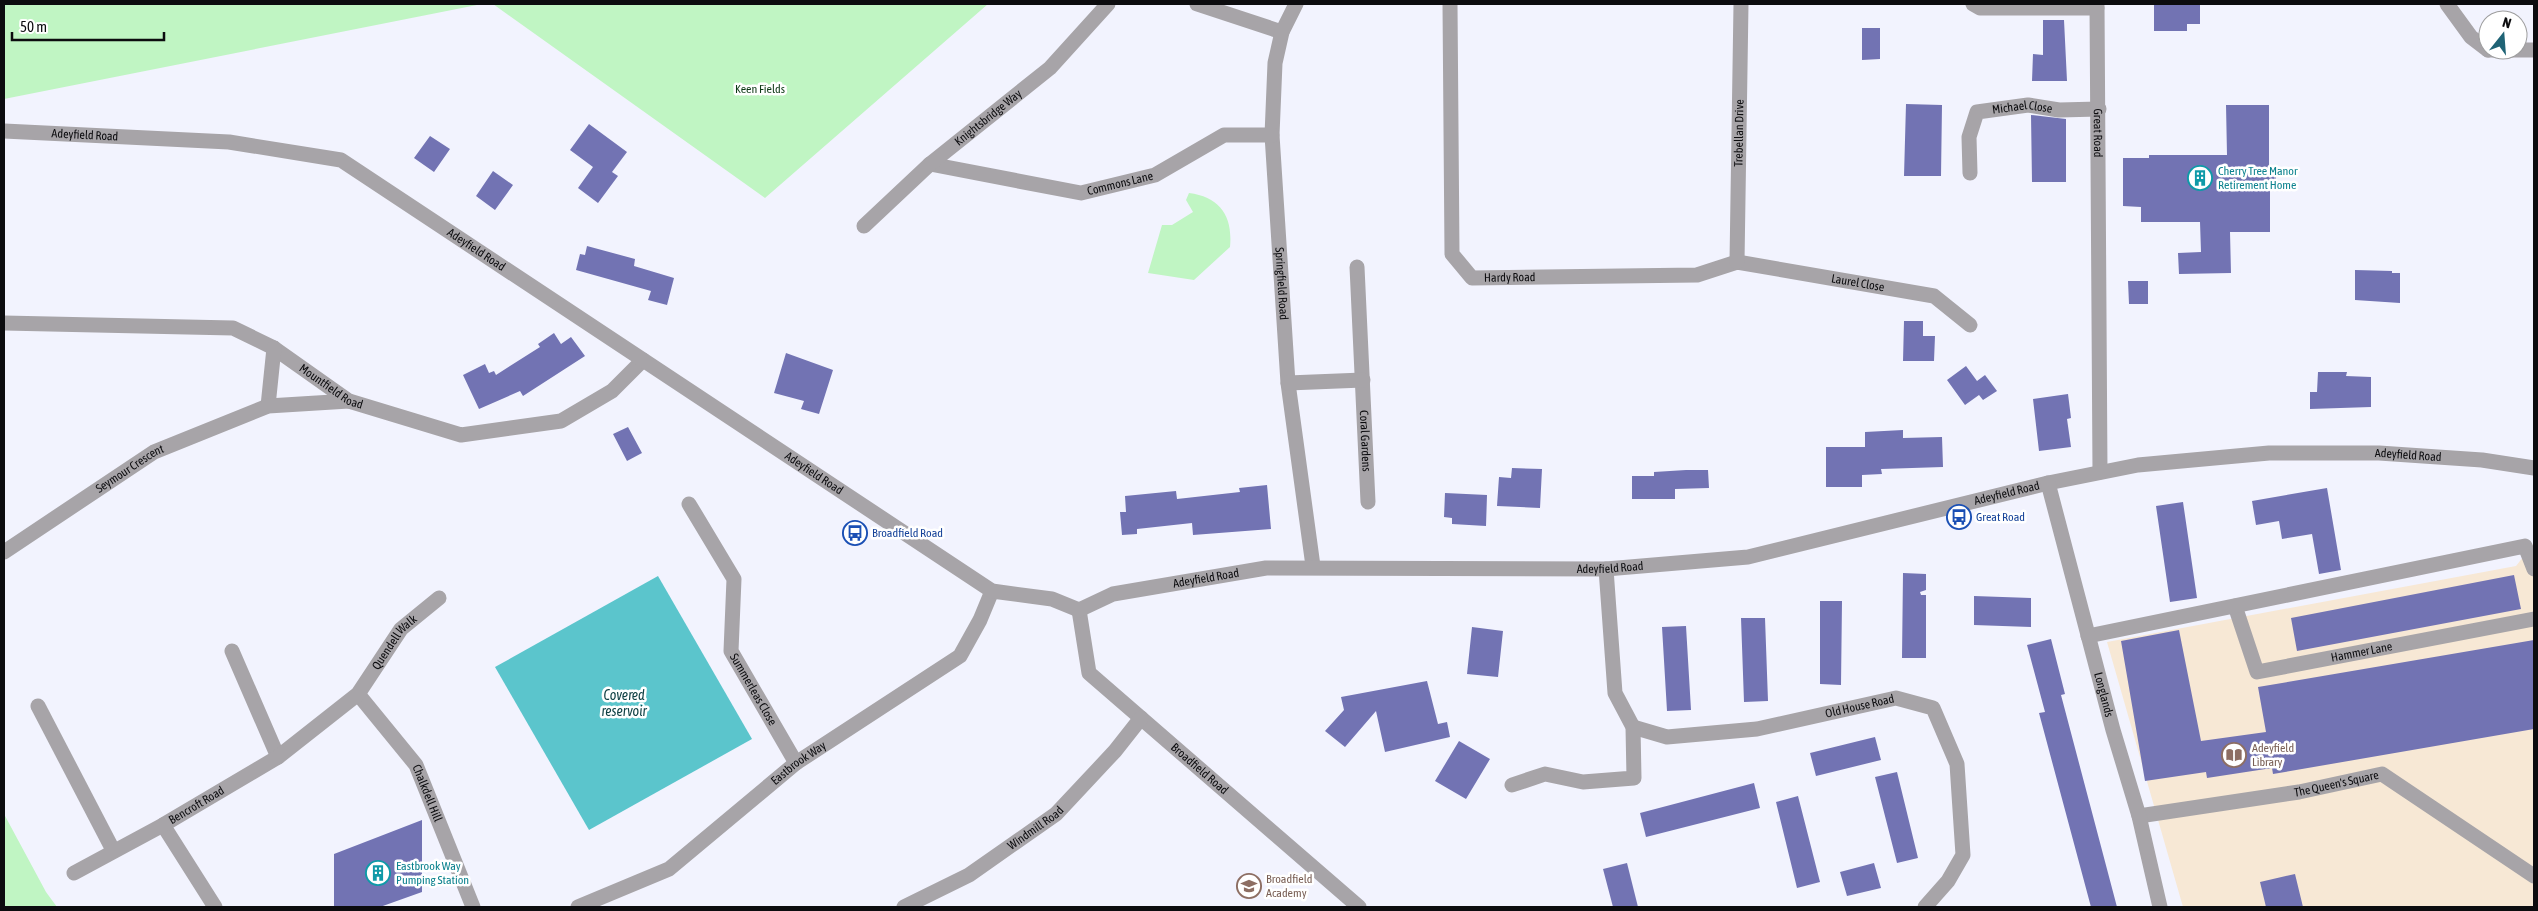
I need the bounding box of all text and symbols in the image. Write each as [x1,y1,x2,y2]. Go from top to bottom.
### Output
scale bar [12,10,165,42]
north arrow [2478,10,2528,60]
text: N [2501,14,2513,31]
text: 50 m [20,18,47,35]
park label: Keen Fields [735,82,785,96]
street label: Knightsbridge Way [952,86,1024,149]
street label: Michael Close [1991,98,2053,117]
street label: Trebellan Drive [1731,99,1747,167]
street label: Great Road [2091,108,2105,158]
street label: Adeyfield Road [51,126,119,144]
place label: Cherry Tree Manor Retirement Home [2218,164,2298,192]
building icon: Cherry Tree Manor Retirement Home [2187,165,2213,191]
street label: Commons Lane [1086,169,1154,198]
street label: Adeyfield Road [445,225,508,274]
street label: Springfield Road [1272,247,1291,320]
street label: Hardy Road [1484,270,1536,285]
street label: Laurel Close [1830,271,1886,294]
street label: Mountfield Road [296,361,365,412]
street label: Coral Gardens [1357,410,1374,472]
street label: Seymour Crescent [93,442,166,496]
street label: Adeyfield Road [2375,446,2442,464]
street label: Adeyfield Road [782,449,846,497]
street label: Adeyfield Road [1973,478,2041,508]
bus stop icon: Great Road [1946,504,1972,530]
place label: Great Road [1976,510,2025,524]
bus stop icon: Broadfield Road [842,520,868,546]
place label: Broadfield Road [872,526,943,540]
street label: Adeyfield Road [1577,559,1644,576]
street label: Adeyfield Road [1172,566,1240,591]
street label: Quendell Walk [369,612,420,672]
street label: Hammer Lane [2330,639,2393,665]
street label: Summerleas Close [727,651,780,728]
street label: Longlands [2091,671,2116,719]
water label: Covered reservoir [601,687,647,719]
street label: Old House Road [1824,692,1895,721]
street label: Eastbrook Way [768,738,829,788]
street label: Broadfield Road [1168,740,1231,797]
place label: Adeyfield Library [2252,741,2294,769]
library icon: Adeyfield Library [2221,742,2247,768]
street label: Chalkdell Hill [410,763,445,825]
street label: The Queen's Square [2293,768,2380,800]
street label: Bencroft Road [166,783,227,827]
street label: Windmill Road [1005,803,1067,853]
place label: Eastbrook Way Pumping Station [396,859,469,887]
building icon: Eastbrook Way Pumping Station [365,860,391,886]
place label: Broadfield Academy [1266,872,1312,900]
school or university icon: Broadfield Academy [1236,873,1262,899]

